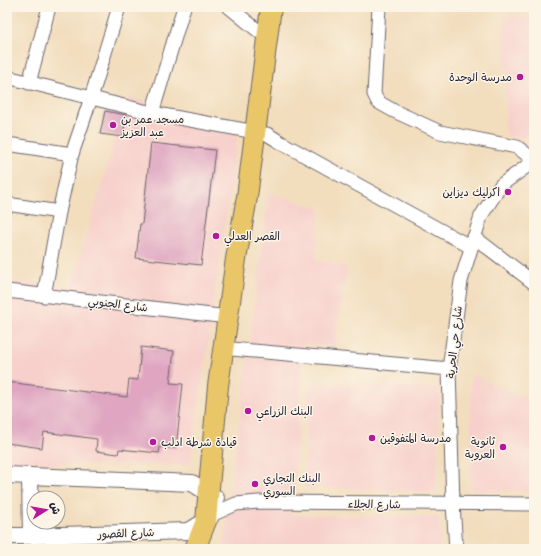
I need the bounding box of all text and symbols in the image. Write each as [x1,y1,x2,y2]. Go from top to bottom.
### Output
place label: مدرسة الوحدة [449,69,512,85]
marker: مدرسة الوحدة [515,72,525,82]
place label: مسجد عمر بن عبد العزيز [120,111,184,140]
marker: مسجد عمر بن عبد العزيز [108,120,118,130]
place label: اكرليك ديزاين [442,184,500,199]
marker: اكرليك ديزاين [503,187,513,197]
place label: القصر العدلي [224,228,280,247]
marker: القصر العدلي [211,231,221,241]
street label: شارع الجنوبي [87,292,149,319]
street label: شارع حي الحرية [442,305,469,379]
place label: البنك الزراعي [256,403,313,422]
marker: البنك الزراعي [243,406,253,416]
place label: مدرسة المتفوقين [380,430,451,446]
marker: مدرسة المتفوقين [367,433,377,443]
place label: ثانوية العروبة [465,433,496,462]
place label: قيادة شرطة ادلب [161,434,237,450]
marker: قيادة شرطة ادلب [148,437,158,447]
marker: ثانوية العروبة [498,442,508,452]
place label: البنك التجاري السوري [263,470,321,500]
marker: البنك التجاري السوري [250,479,260,489]
north arrow [26,490,66,530]
street label: شارع الجلاء [347,496,401,513]
text: ش [48,501,65,515]
street label: شارع القصور [96,524,155,543]

